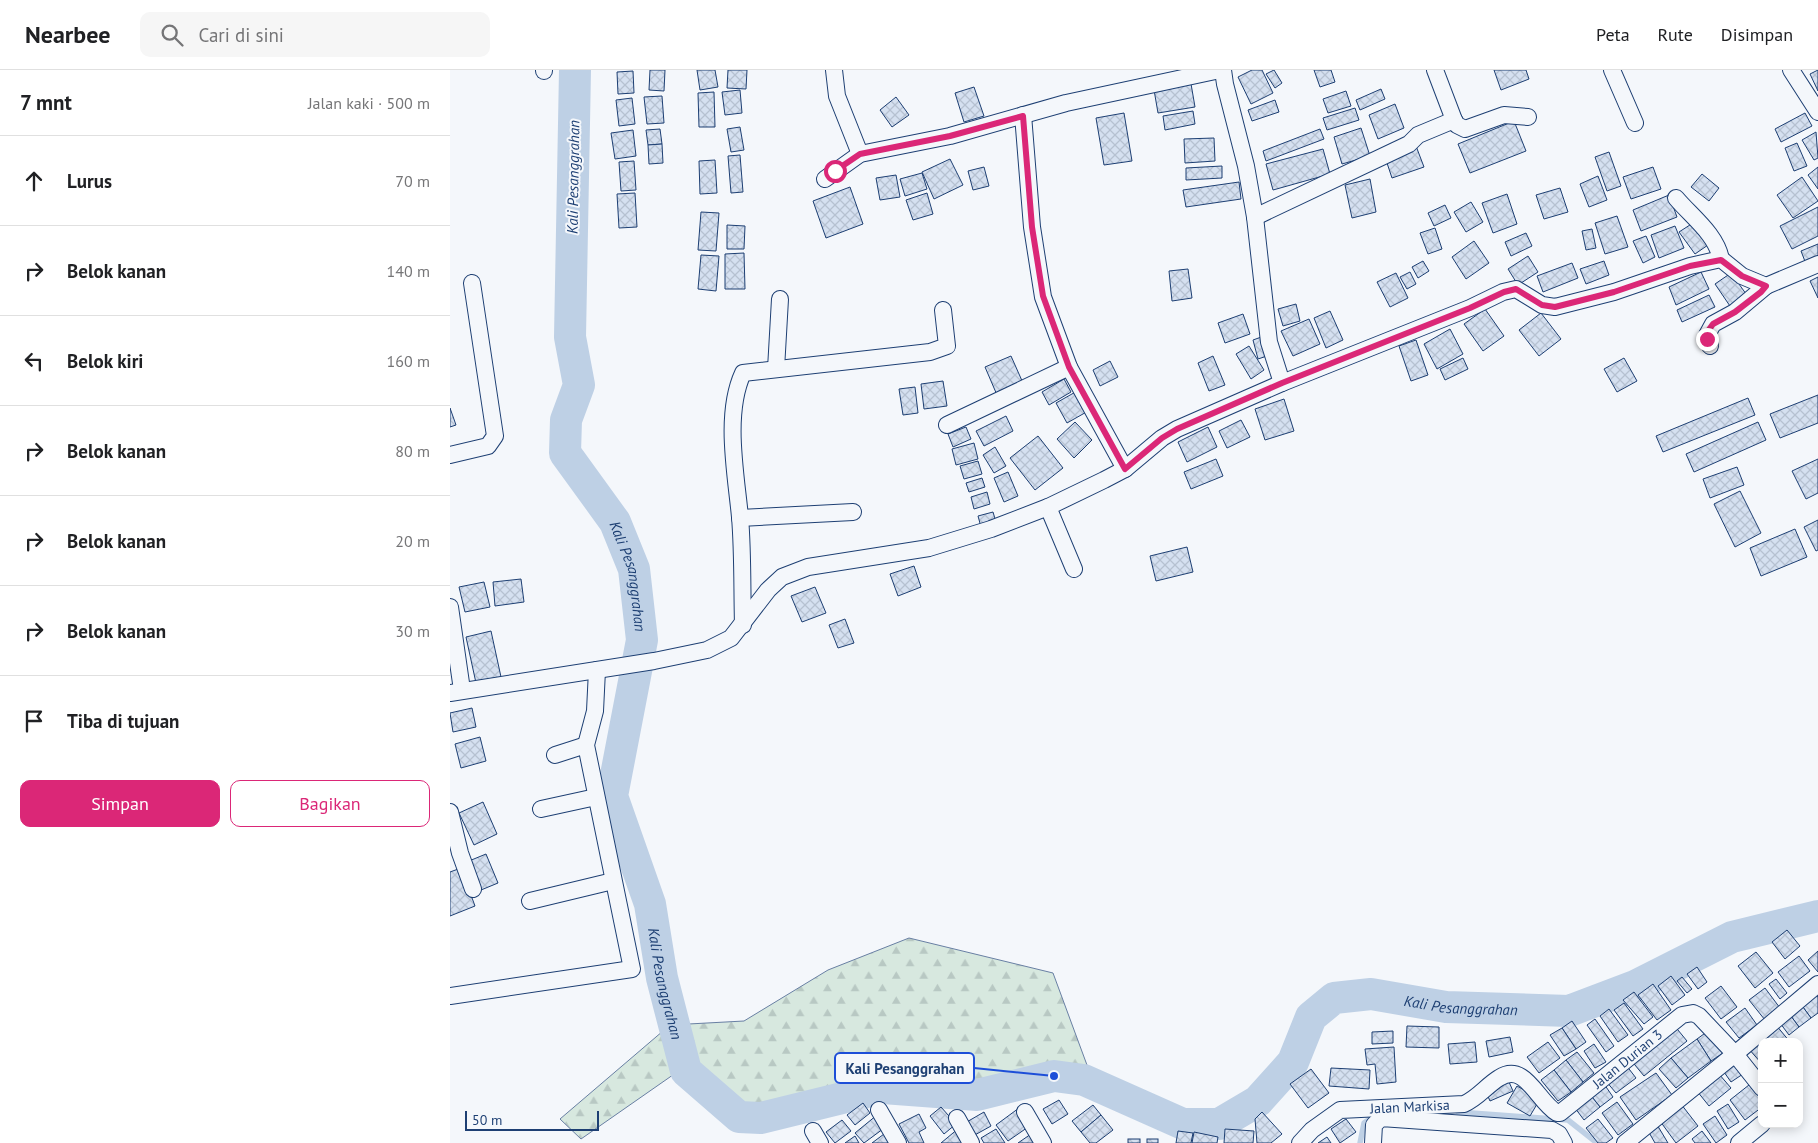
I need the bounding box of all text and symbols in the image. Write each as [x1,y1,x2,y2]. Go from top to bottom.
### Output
search box [140,12,490,57]
text: Nearbee [25,19,110,50]
icon: search [158,21,186,49]
text: Cari di sini [198,23,284,47]
text: Peta [1596,23,1630,46]
text: Rute [1658,23,1693,46]
text: Disimpan [1721,23,1793,46]
text: 7 mnt [20,89,72,116]
text: Jalan kaki · 500 m [308,93,430,113]
water label: Kali Pesanggrahan [563,120,583,234]
route start [824,160,847,183]
icon: ahead [20,167,48,195]
text: Lurus [67,169,112,193]
text: 70 m [395,171,430,191]
icon: right [20,257,48,285]
text: Belok kanan [67,259,166,283]
text: 140 m [387,261,430,281]
route end [1696,328,1719,351]
icon: left [20,347,48,375]
text: Belok kiri [67,349,143,373]
text: 160 m [387,351,430,371]
icon: right [20,437,48,465]
text: Belok kanan [67,439,166,463]
text: 80 m [395,441,430,461]
water label: Kali Pesanggrahan [606,518,651,633]
icon: right [20,527,48,555]
text: Belok kanan [67,529,166,553]
text: 20 m [395,531,430,551]
icon: right [20,617,48,645]
text: Belok kanan [67,619,166,643]
text: 30 m [395,621,430,641]
icon: arrive [20,707,48,735]
text: Tiba di tujuan [67,709,179,733]
button: Simpan [20,780,220,827]
button: Bagikan [230,780,430,827]
water label: Kali Pesanggrahan [644,926,687,1042]
water label: Kali Pesanggrahan [1403,990,1518,1019]
street label: Jalan Durian 3 [1588,1025,1666,1093]
map controls [1758,1038,1803,1128]
button: + [1758,1038,1803,1083]
callout: Kali Pesanggrahan [835,1053,974,1083]
text: Kali Pesanggrahan [846,1059,964,1078]
button: − [1758,1083,1803,1128]
street label: Jalan Markisa [1369,1096,1450,1118]
scale bar [465,1108,599,1131]
text: 50 m [472,1111,502,1129]

